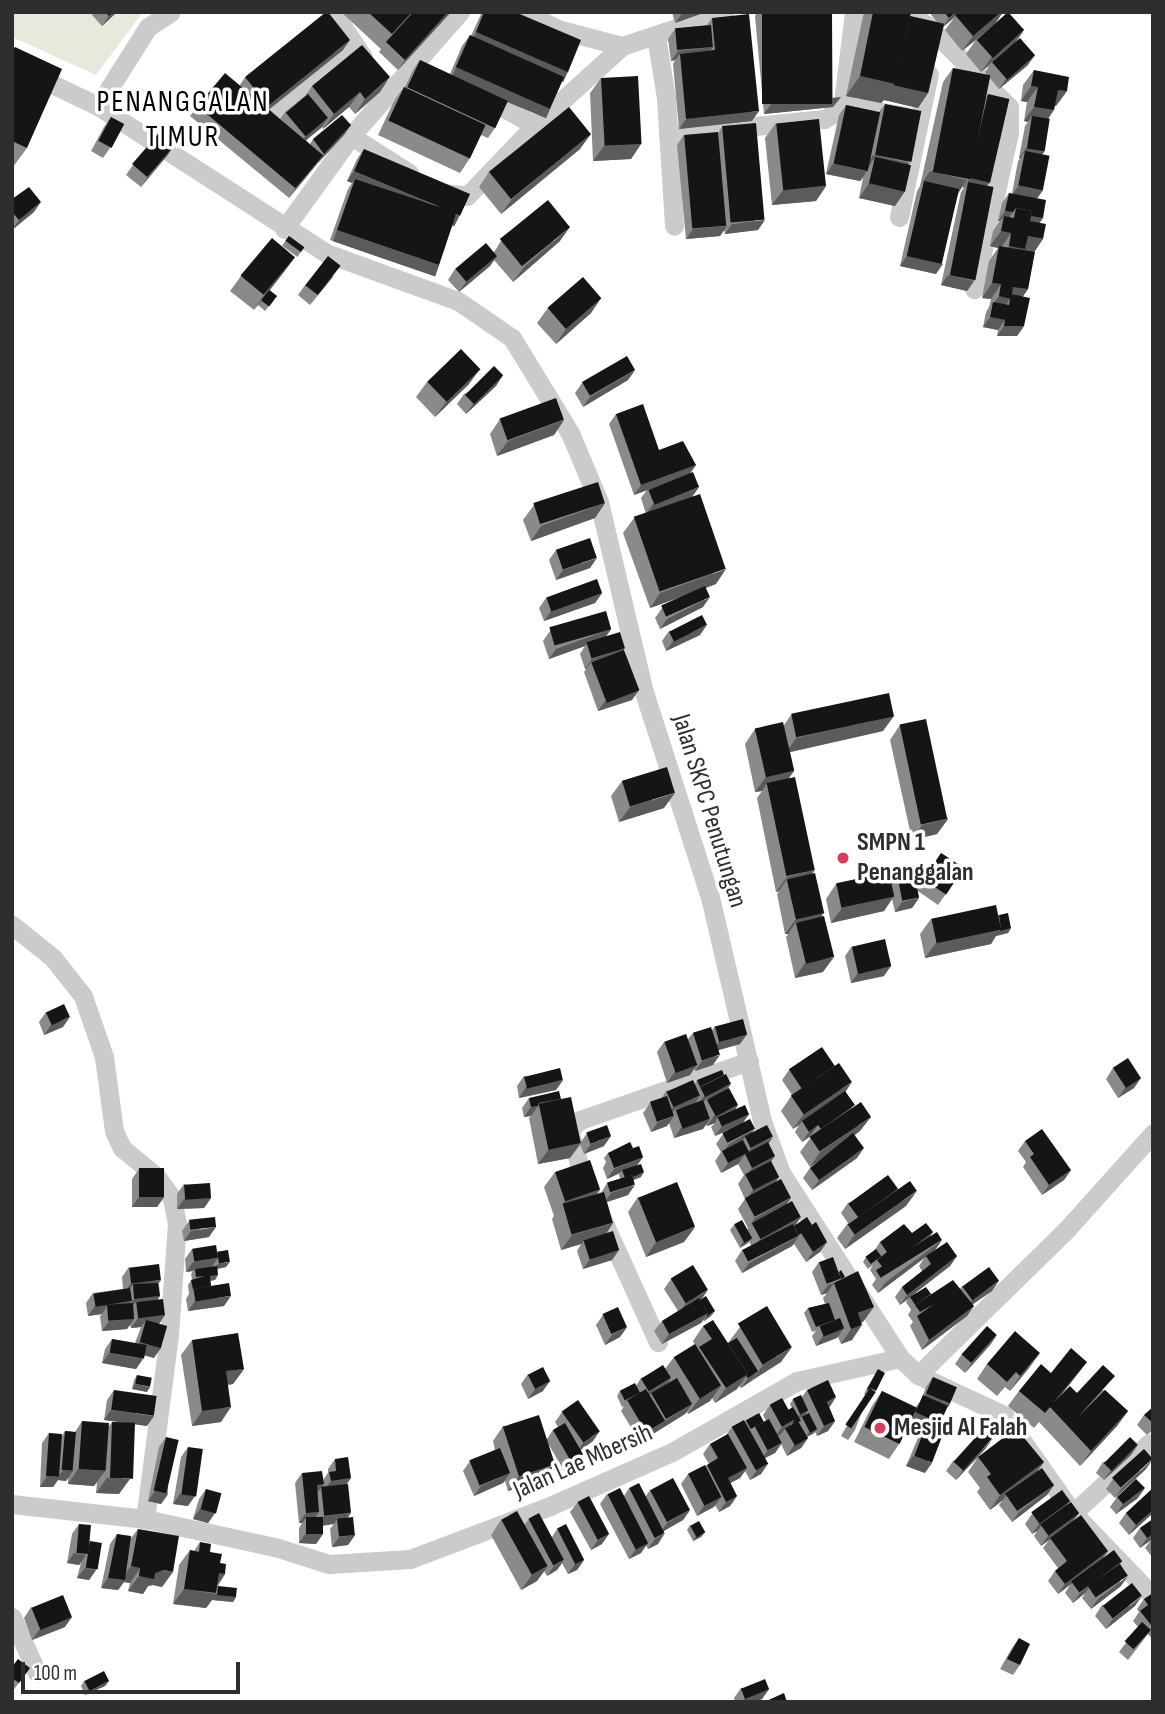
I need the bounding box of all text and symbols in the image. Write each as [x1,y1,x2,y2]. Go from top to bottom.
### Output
district label: PENANGGALAN TIMUR [98,84,268,154]
street label: Jalan SKPC Penutungan [665,711,753,911]
place label: SMPN 1 Penanggalan [857,827,974,888]
marker: SMPN 1 Penanggalan [835,850,851,866]
place label: Mesjid Al Falah [894,1412,1027,1444]
street label: Jalan Lae Mbersih [509,1418,657,1506]
marker: Mesjid Al Falah [872,1420,888,1436]
scale bar [24,1648,243,1692]
text: 100 m [34,1661,77,1686]

